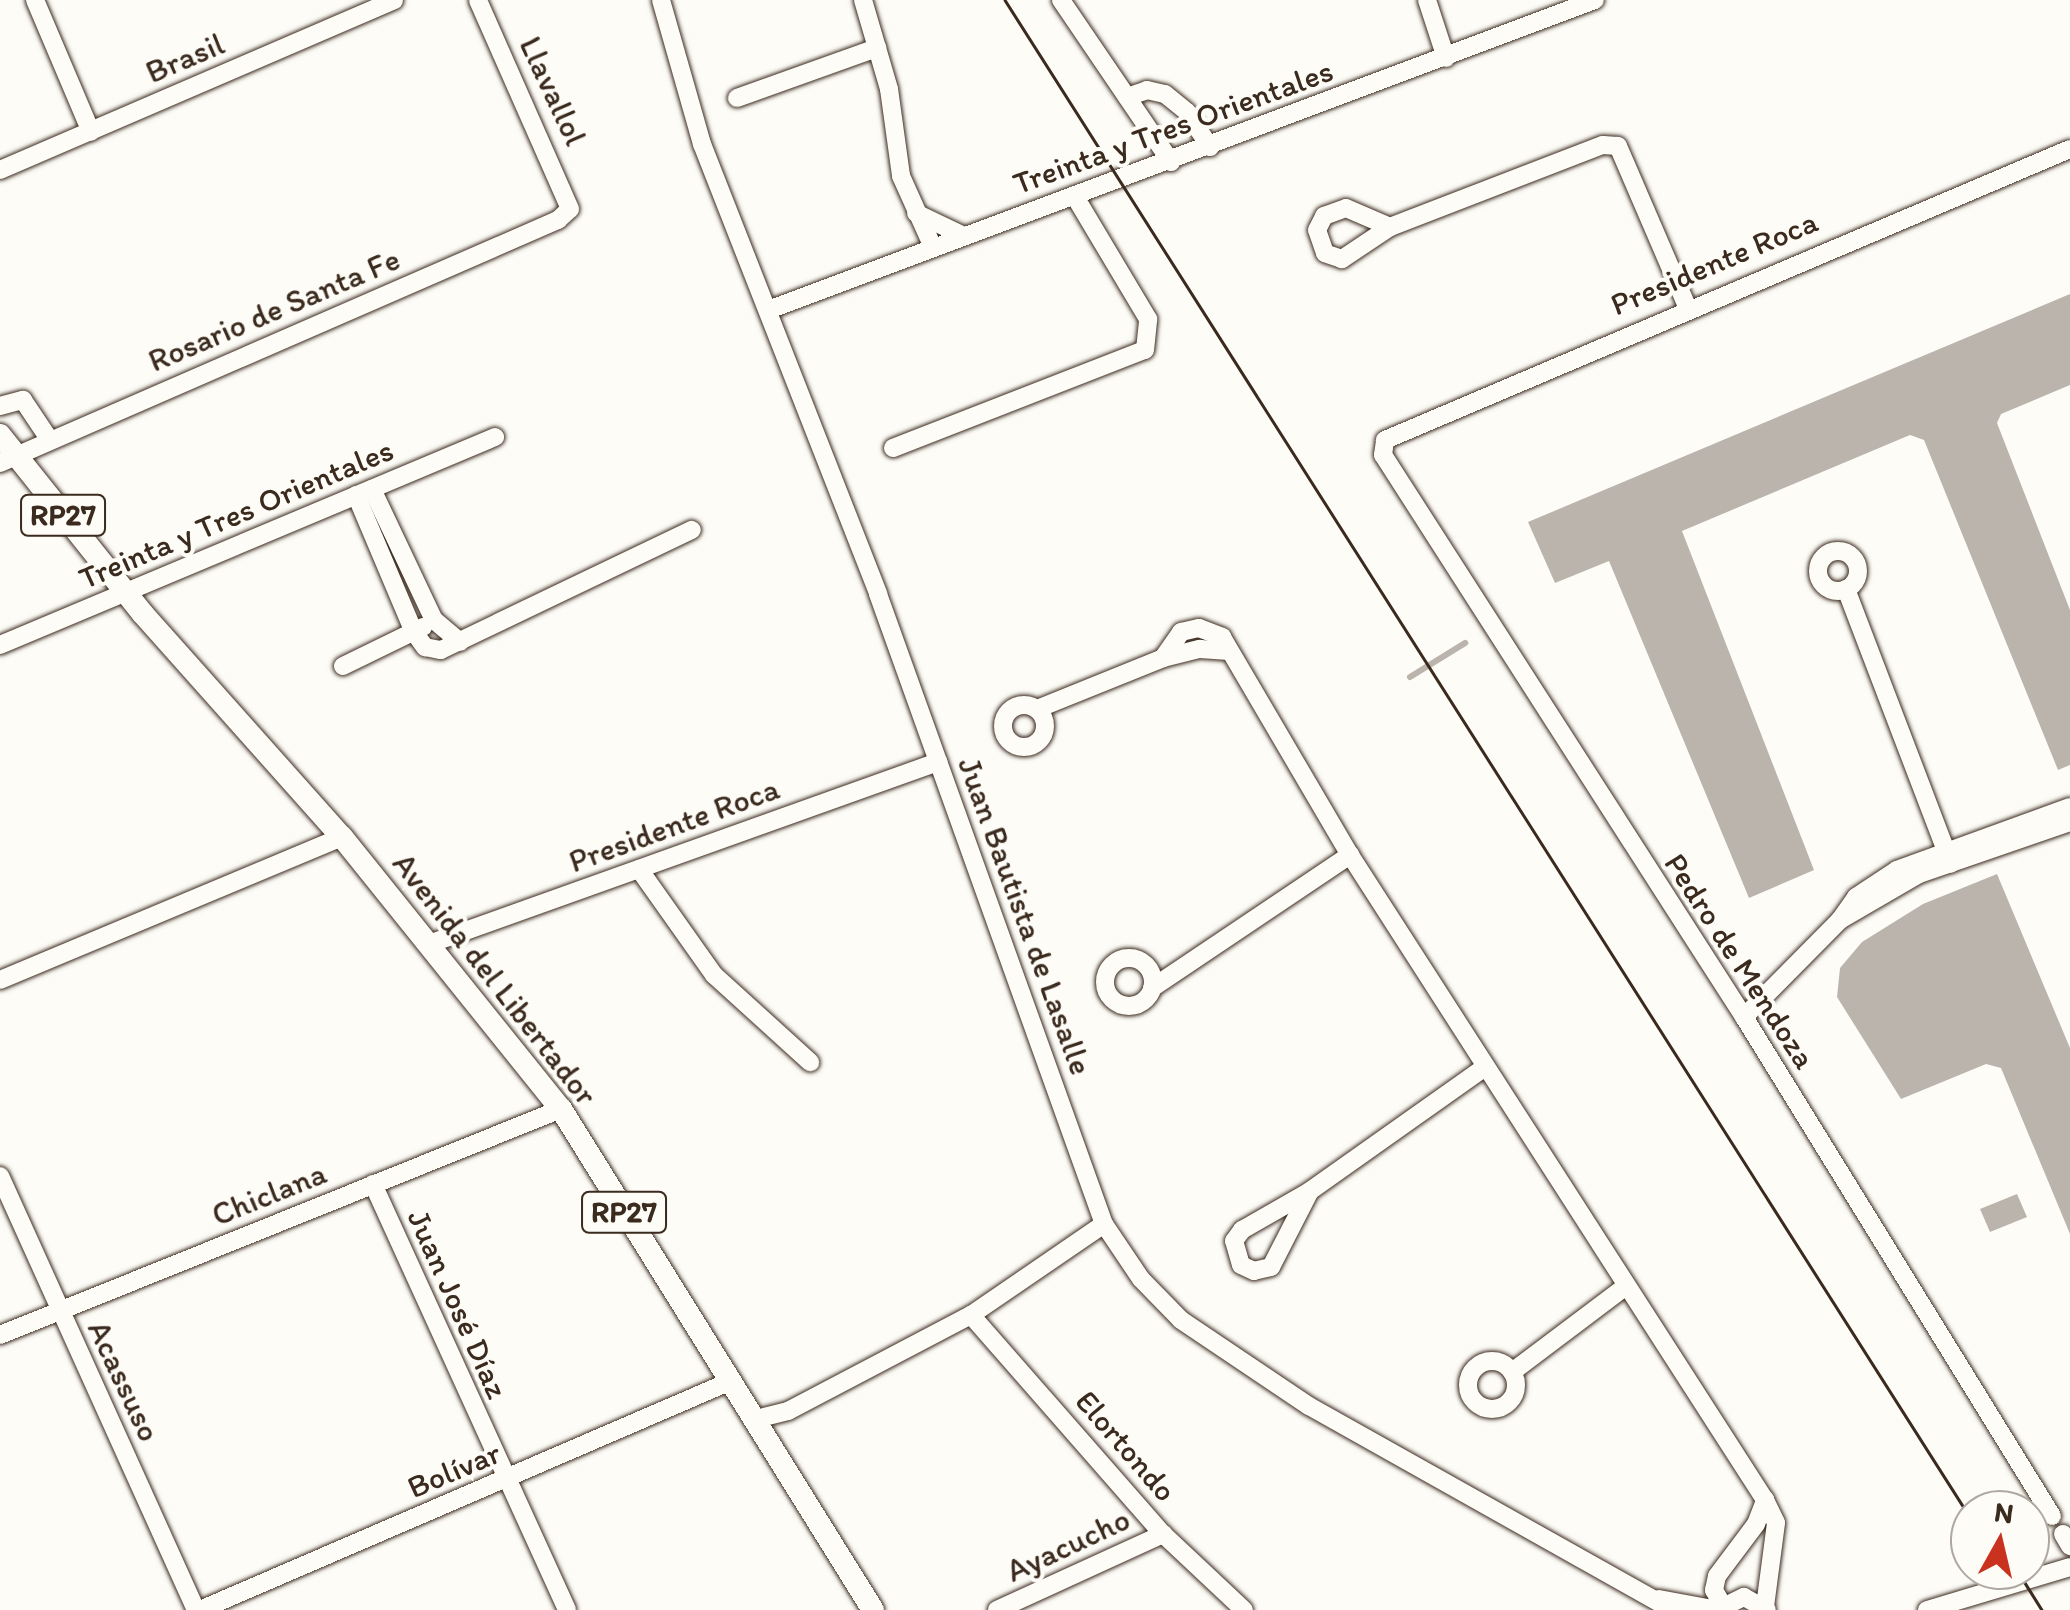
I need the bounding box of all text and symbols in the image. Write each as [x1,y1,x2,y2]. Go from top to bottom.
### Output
street label: Brasil [140,24,230,92]
street label: Llavallol [511,30,595,152]
street label: Treinta y Tres Orientales [1009,52,1337,202]
street label: Presidente Roca [1605,202,1823,324]
street label: Rosario de Santa Fe [143,240,405,380]
street label: Treinta y Tres Orientales [74,431,398,597]
road number: RP27 [18,490,108,540]
street label: Juan Bautista de Lasalle [950,752,1100,1080]
street label: Presidente Roca [564,769,784,881]
street label: Avenida del Libertador [385,846,605,1112]
street label: Pedro de Mendoza [1656,846,1824,1076]
street label: Chiclana [206,1154,332,1234]
road number: RP27 [579,1187,669,1237]
street label: Juan José Díaz [399,1203,517,1405]
street label: Acassuso [79,1315,169,1447]
street label: Elortondo [1067,1382,1185,1510]
street label: Bolívar [402,1433,506,1507]
north arrow [1950,1490,2050,1590]
text: N [1992,1494,2016,1530]
street label: Ayacucho [1000,1500,1136,1590]

